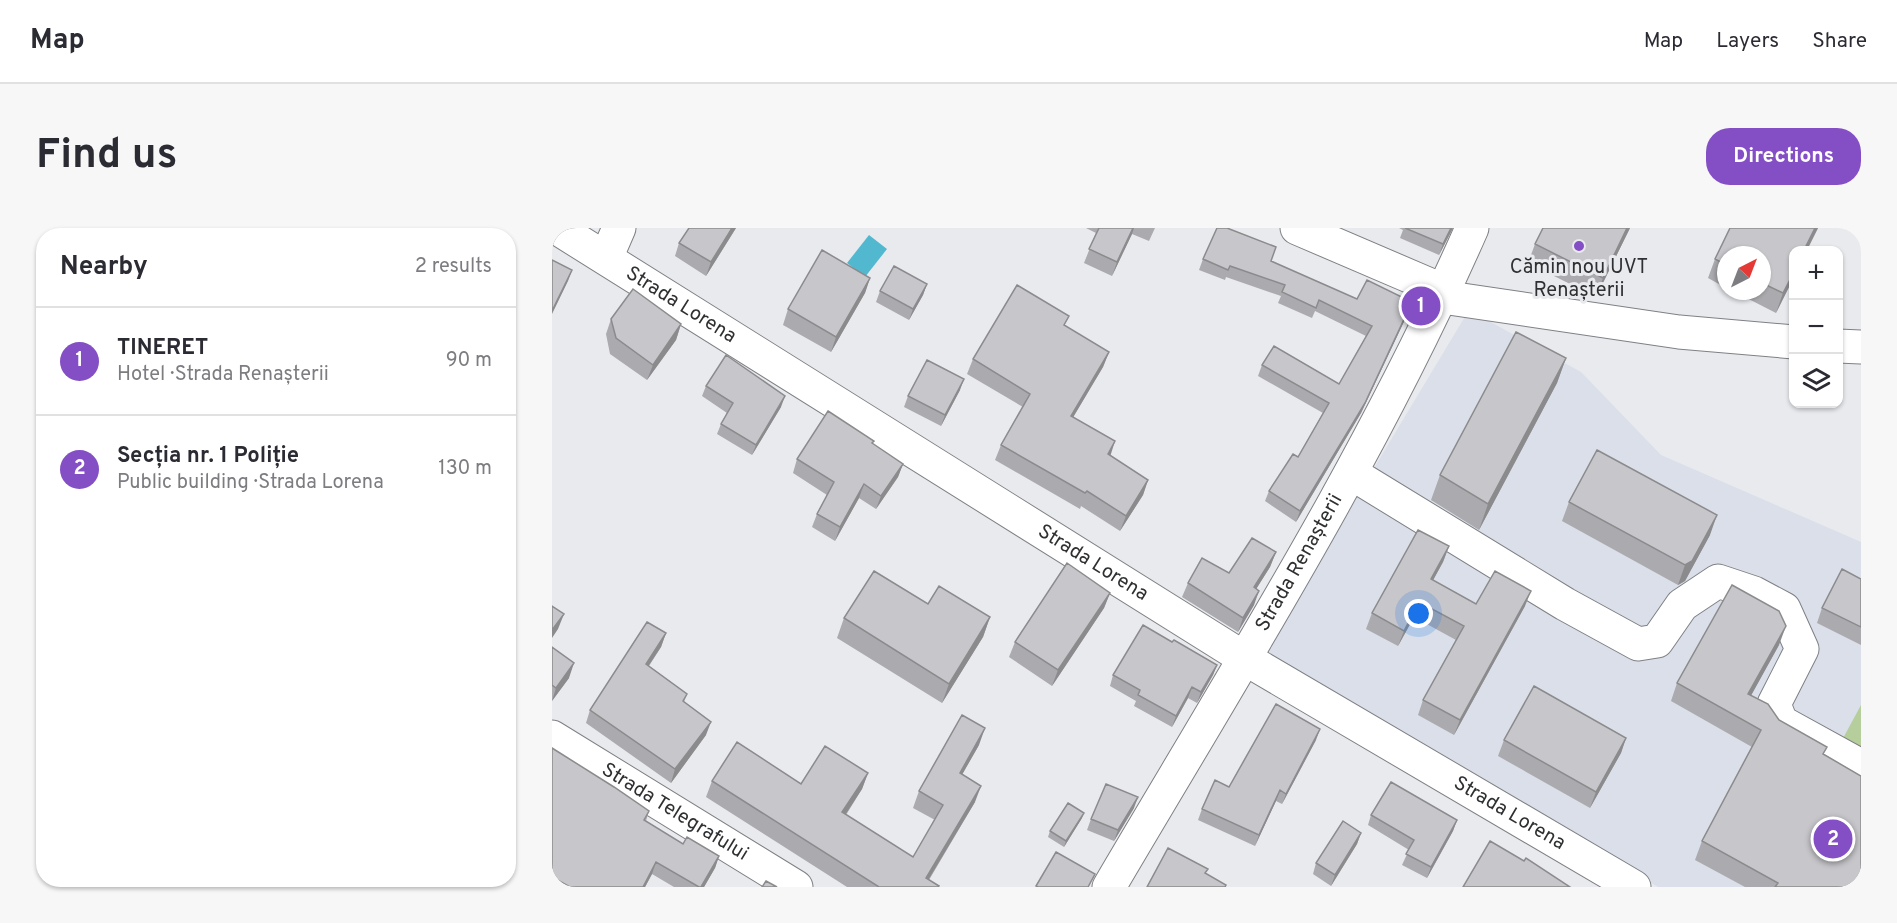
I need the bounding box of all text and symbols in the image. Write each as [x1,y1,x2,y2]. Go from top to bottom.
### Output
text: Map [30,23,85,59]
text: Map [1644,28,1683,55]
text: Layers [1716,28,1779,55]
text: Share [1812,28,1867,55]
button: Directions [1706,128,1861,185]
text: Find us [36,130,177,183]
marker: Cămin nou UVT Renașterii [1572,239,1586,253]
north arrow [1717,246,1771,300]
map controls [1789,246,1843,408]
button: + [1789,246,1843,300]
text: Nearby [60,251,148,284]
text: 2 results [415,254,492,280]
place label: Cămin nou UVT Renașterii [1510,255,1648,304]
street label: Strada Lorena [621,261,741,350]
pin: 1 [1402,284,1440,328]
button: − [1789,300,1843,354]
text: TINERET [117,335,208,362]
text: 1 [76,348,84,374]
text: 90 m [446,348,492,374]
button: layers [1789,354,1843,408]
text: Hotel · Strada Renașterii [117,362,329,388]
text: Secția nr. 1 Poliție [117,443,299,470]
text: 2 [73,456,86,482]
text: 130 m [438,456,492,482]
text: Public building · Strada Lorena [117,470,384,496]
street label: Strada Renașterii [1250,490,1349,637]
street label: Strada Lorena [1033,519,1153,608]
your location [1404,599,1433,628]
street label: Strada Telegrafului [596,757,753,867]
street label: Strada Lorena [1448,771,1570,857]
pin: 2 [1814,816,1852,862]

